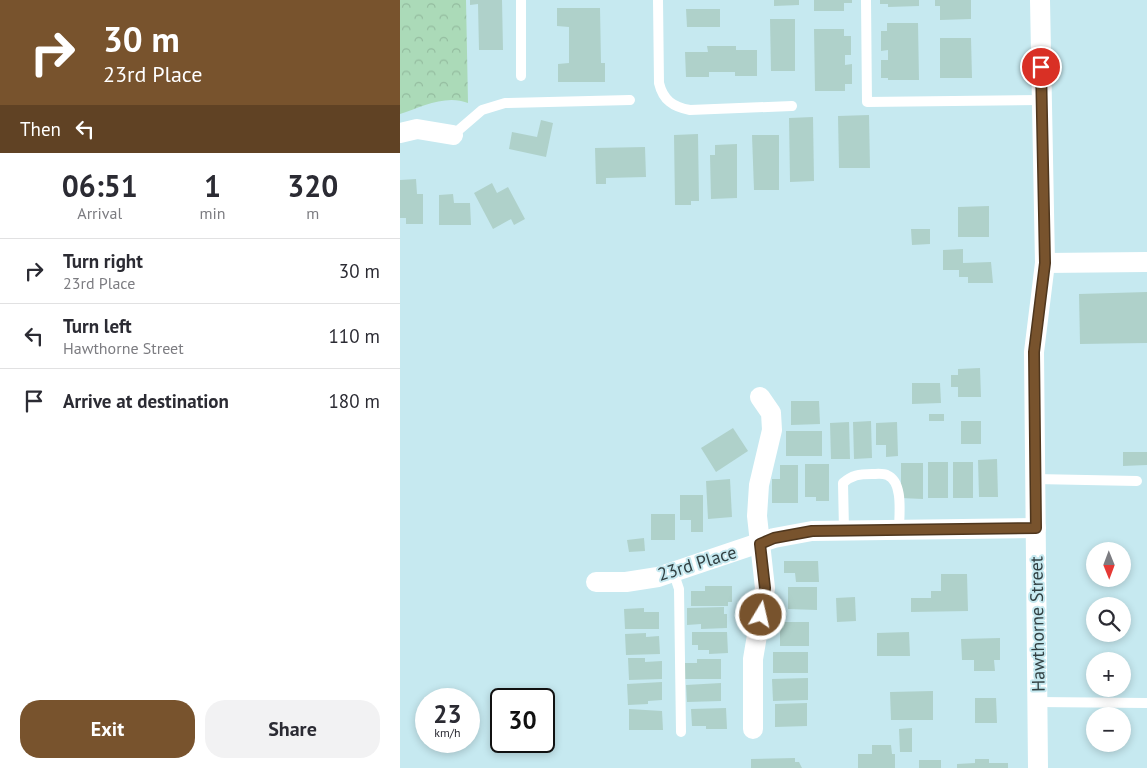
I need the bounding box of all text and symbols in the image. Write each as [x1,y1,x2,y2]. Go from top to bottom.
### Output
text: 30 m [103,16,180,62]
icon: right [20,20,85,85]
pin [1020,46,1062,88]
icon: arrive [1027,53,1055,81]
text: 23rd Place [103,60,202,88]
icon: left [71,115,99,143]
text: Then [20,117,61,141]
text: 06:51 [62,166,138,205]
text: 1 [204,166,221,205]
text: 320 [287,166,338,205]
text: Arrival [77,203,122,223]
text: min [200,203,226,223]
text: m [306,203,319,223]
text: Turn right [63,249,143,273]
icon: right [20,257,48,285]
text: 30 m [339,259,380,283]
text: 23rd Place [63,273,135,293]
text: Turn left [63,314,132,338]
icon: left [20,322,48,350]
text: 110 m [328,324,380,348]
text: Hawthorne Street [63,338,184,358]
icon: arrive [20,387,48,415]
text: Arrive at destination [63,389,229,413]
text: 180 m [328,389,380,413]
street label: 23rd Place [655,540,739,586]
north arrow [1086,542,1131,588]
map controls [1086,542,1131,752]
street label: Hawthorne Street [1024,556,1050,692]
position arrow [734,588,786,640]
button: search [1086,597,1131,642]
button: + [1086,652,1131,697]
speed limit sign: 30 [490,688,555,753]
text: 23 [433,698,462,730]
button: Exit [20,700,195,758]
button: Share [205,700,380,758]
button: − [1086,707,1131,752]
text: km/h [434,725,461,740]

